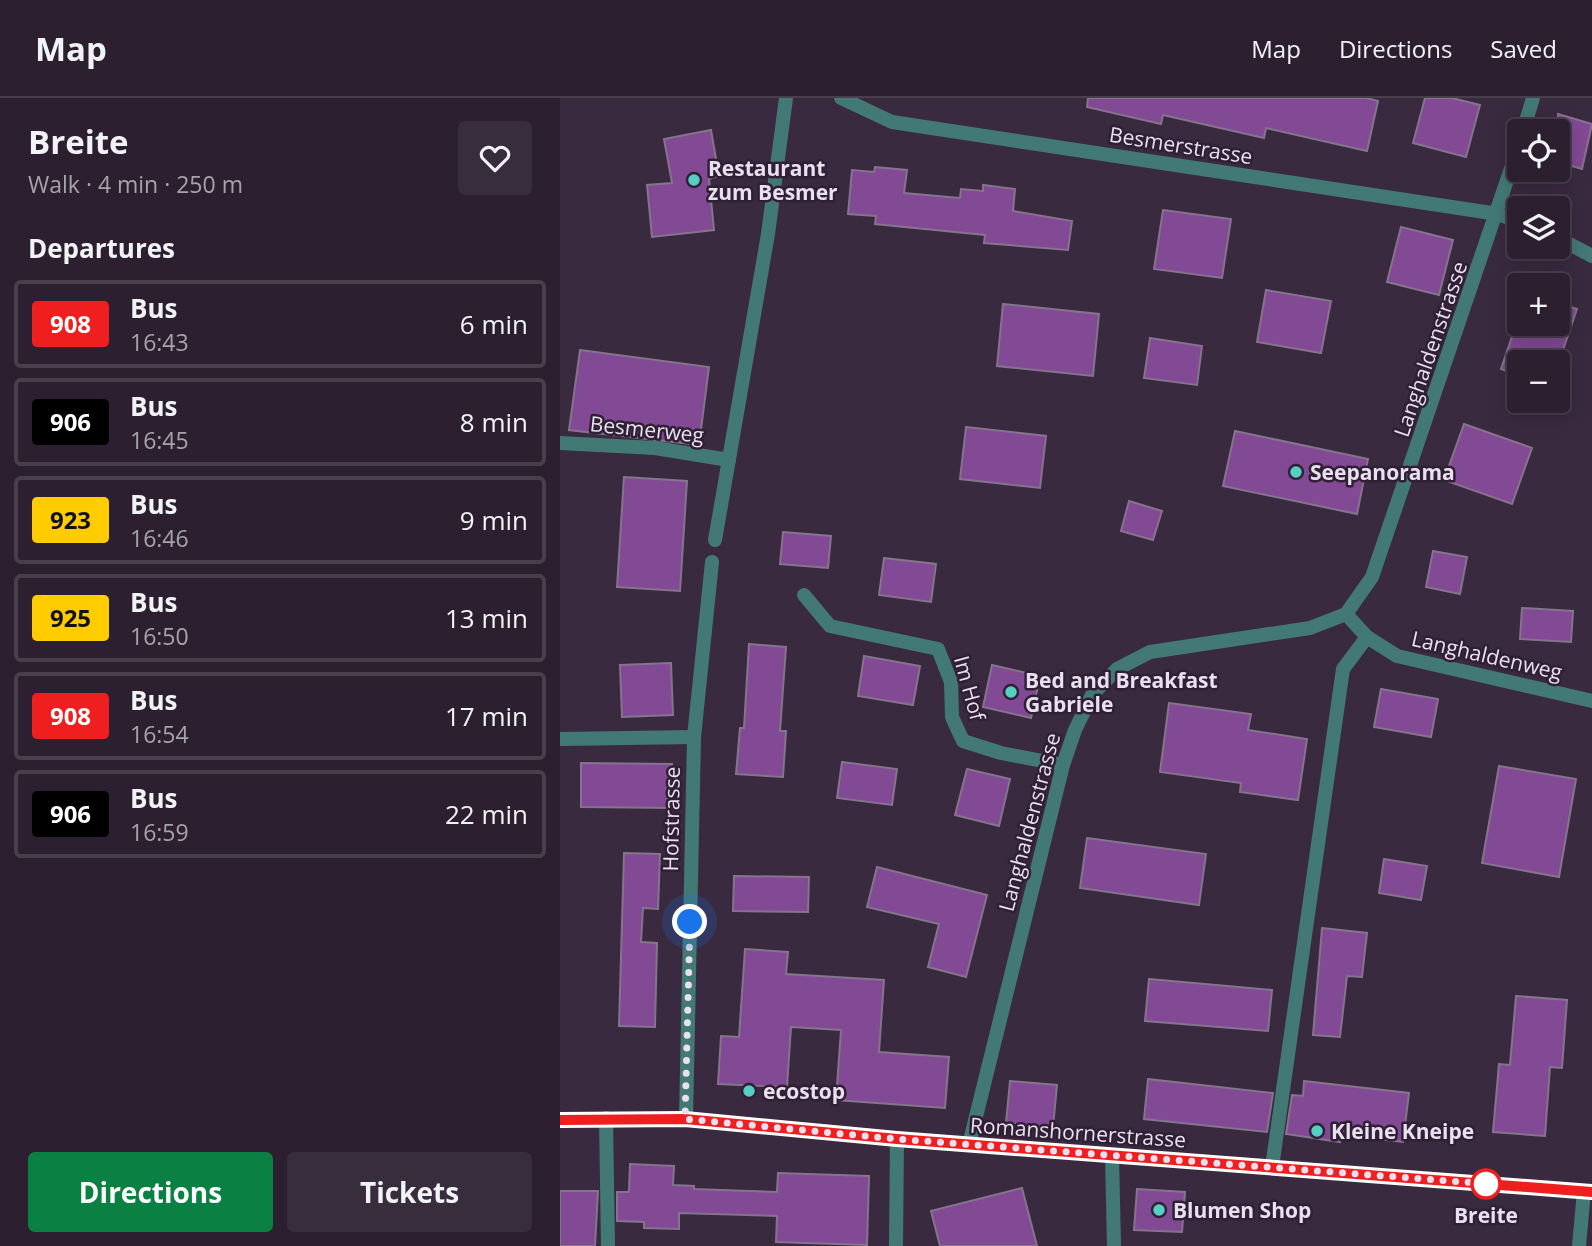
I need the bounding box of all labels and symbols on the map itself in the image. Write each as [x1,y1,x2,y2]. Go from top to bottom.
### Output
street label: Besmerstrasse [1107,120,1255,170]
place label: Restaurant zum Besmer [708,154,838,206]
marker: Restaurant zum Besmer [686,172,702,188]
street label: Langhaldenstrasse [1387,258,1473,440]
street label: Besmerweg [589,409,705,449]
place label: Seepanorama [1310,458,1455,486]
marker: Seepanorama [1288,464,1304,480]
street label: Langhaldenweg [1409,624,1565,686]
street label: Im Hof [948,653,993,725]
place label: Bed and Breakfast Gabriele [1025,666,1218,718]
marker: Bed and Breakfast Gabriele [1003,684,1019,700]
street label: Langhaldenstrasse [992,730,1066,914]
street label: Hofstrasse [656,766,686,872]
your location [672,904,707,939]
place label: ecostop [763,1077,845,1105]
marker: ecostop [741,1083,757,1099]
street label: Romanshornerstrasse [969,1110,1187,1154]
place label: Kleine Kneipe [1331,1117,1474,1145]
marker: Kleine Kneipe [1309,1123,1325,1139]
marker: Breite [1471,1169,1501,1199]
place label: Blumen Shop [1173,1196,1311,1224]
place label: Breite [1454,1201,1518,1229]
marker: Blumen Shop [1151,1202,1167,1218]

